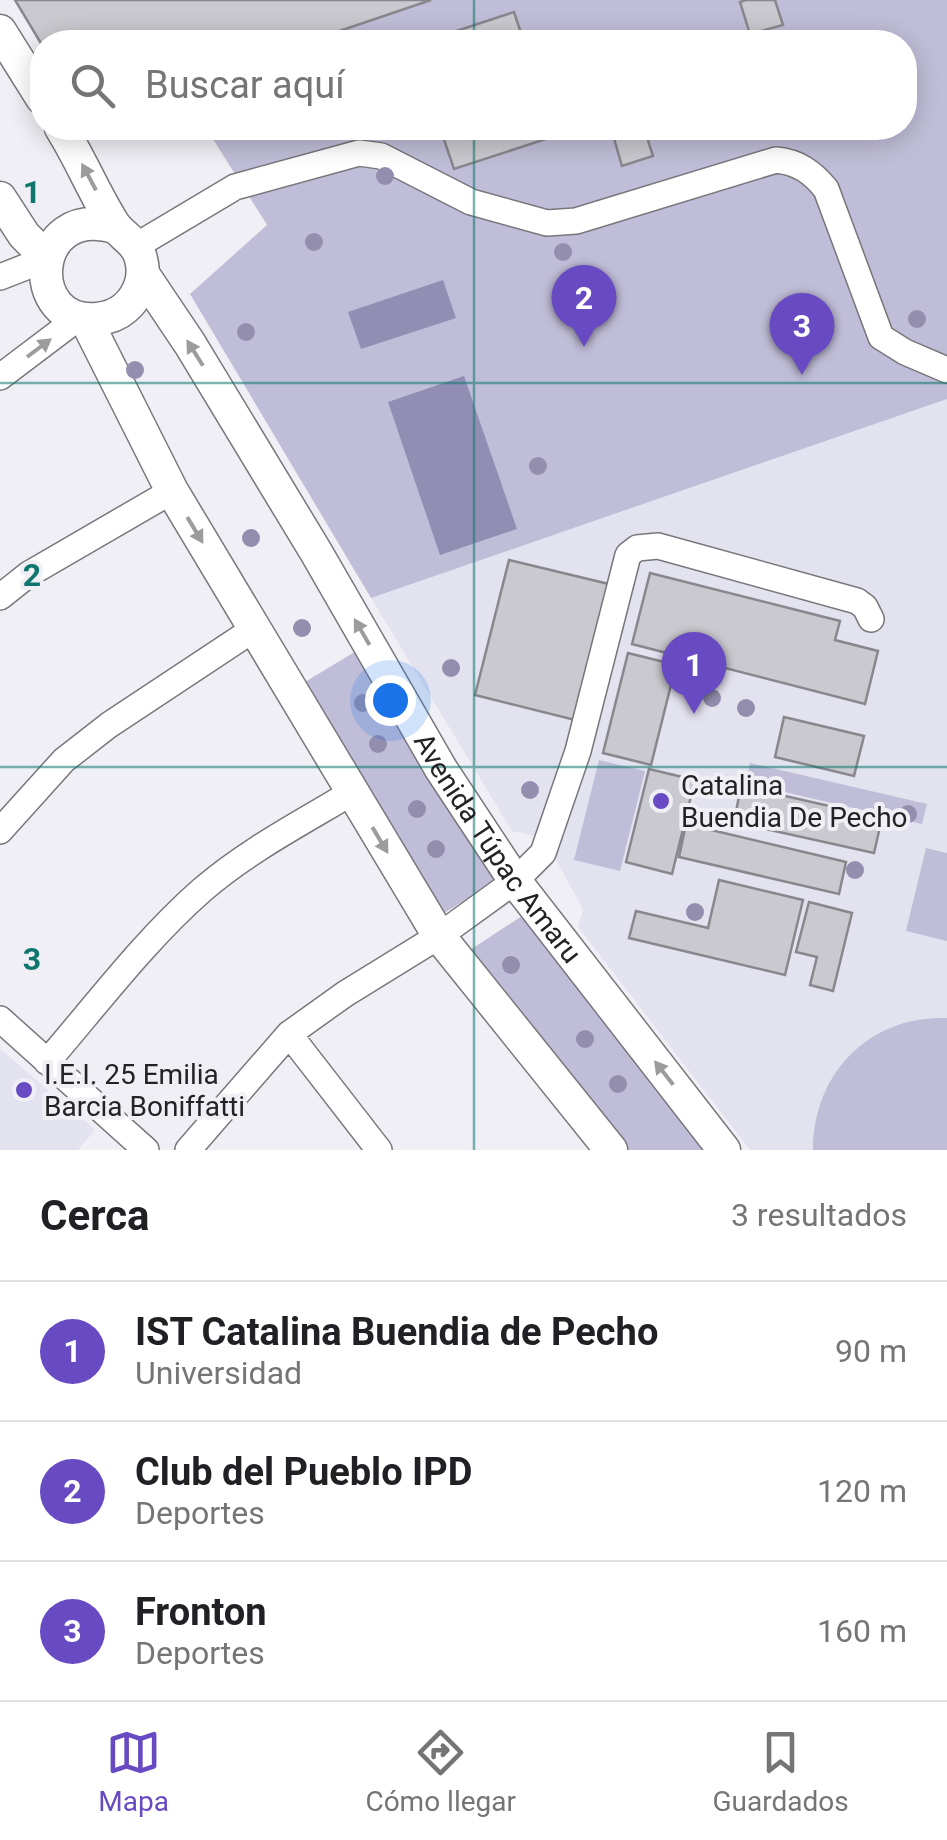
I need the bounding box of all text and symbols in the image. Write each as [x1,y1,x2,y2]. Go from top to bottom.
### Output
search box [30,30,917,140]
icon: search [65,58,120,113]
text: Buscar aquí [145,63,345,107]
one-way arrow [81,162,98,191]
text: 1 [23,173,41,211]
pin: 2 [552,264,616,347]
pin: 3 [770,292,834,375]
one-way arrow [26,338,52,358]
one-way arrow [187,340,205,367]
one-way arrow [186,516,203,545]
text: 2 [23,556,41,594]
one-way arrow [354,618,372,646]
pin: 1 [662,632,726,714]
your location [365,675,416,726]
street label: Avenida Túpac Amaru [407,727,588,969]
place label: Catalina Buendia De Pecho [681,769,908,834]
marker: Catalina Buendia De Pecho [650,790,672,812]
one-way arrow [371,826,388,854]
text: 3 [23,940,41,978]
place label: I.E.I. 25 Emilia Barcia Boniffatti [44,1058,245,1123]
one-way arrow [654,1060,675,1086]
marker: I.E.I. 25 Emilia Barcia Boniffatti [13,1079,35,1101]
text: Cerca [40,1191,150,1240]
text: 3 resultados [731,1196,907,1234]
text: IST Catalina Buendia de Pecho [135,1310,658,1354]
text: 1 [63,1332,82,1370]
text: 90 m [835,1332,907,1370]
text: Universidad [135,1354,302,1392]
text: Club del Pueblo IPD [135,1450,472,1494]
text: 2 [63,1472,82,1510]
text: 120 m [817,1472,907,1510]
text: Deportes [135,1494,265,1532]
text: Fronton [135,1590,267,1634]
text: 3 [63,1612,82,1650]
text: 160 m [817,1612,907,1650]
text: Deportes [135,1634,265,1672]
tab: Mapa [98,1725,169,1818]
tab: Cómo llegar [365,1725,516,1818]
tab: Guardados [713,1725,849,1818]

